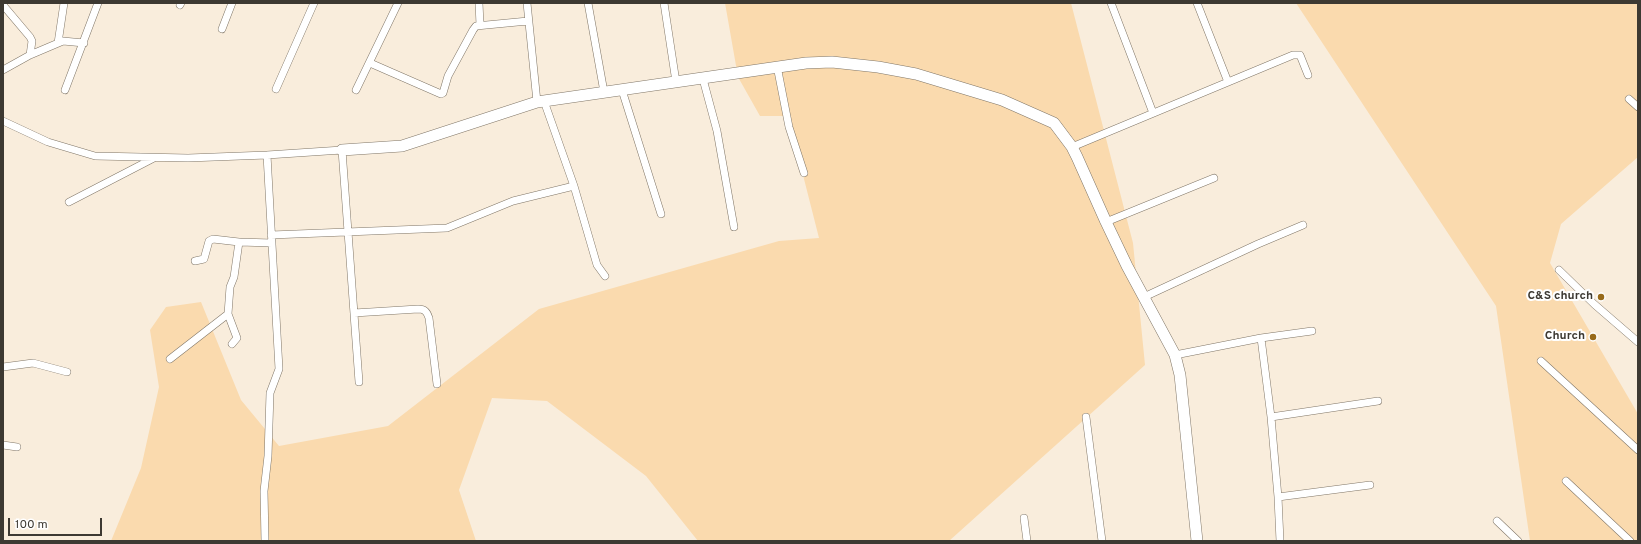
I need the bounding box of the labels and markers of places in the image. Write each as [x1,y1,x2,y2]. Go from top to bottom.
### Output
place label: C&S church [1527,290,1593,304]
marker: C&S church [1596,292,1606,302]
place label: Church [1545,330,1585,344]
marker: Church [1588,332,1598,342]

